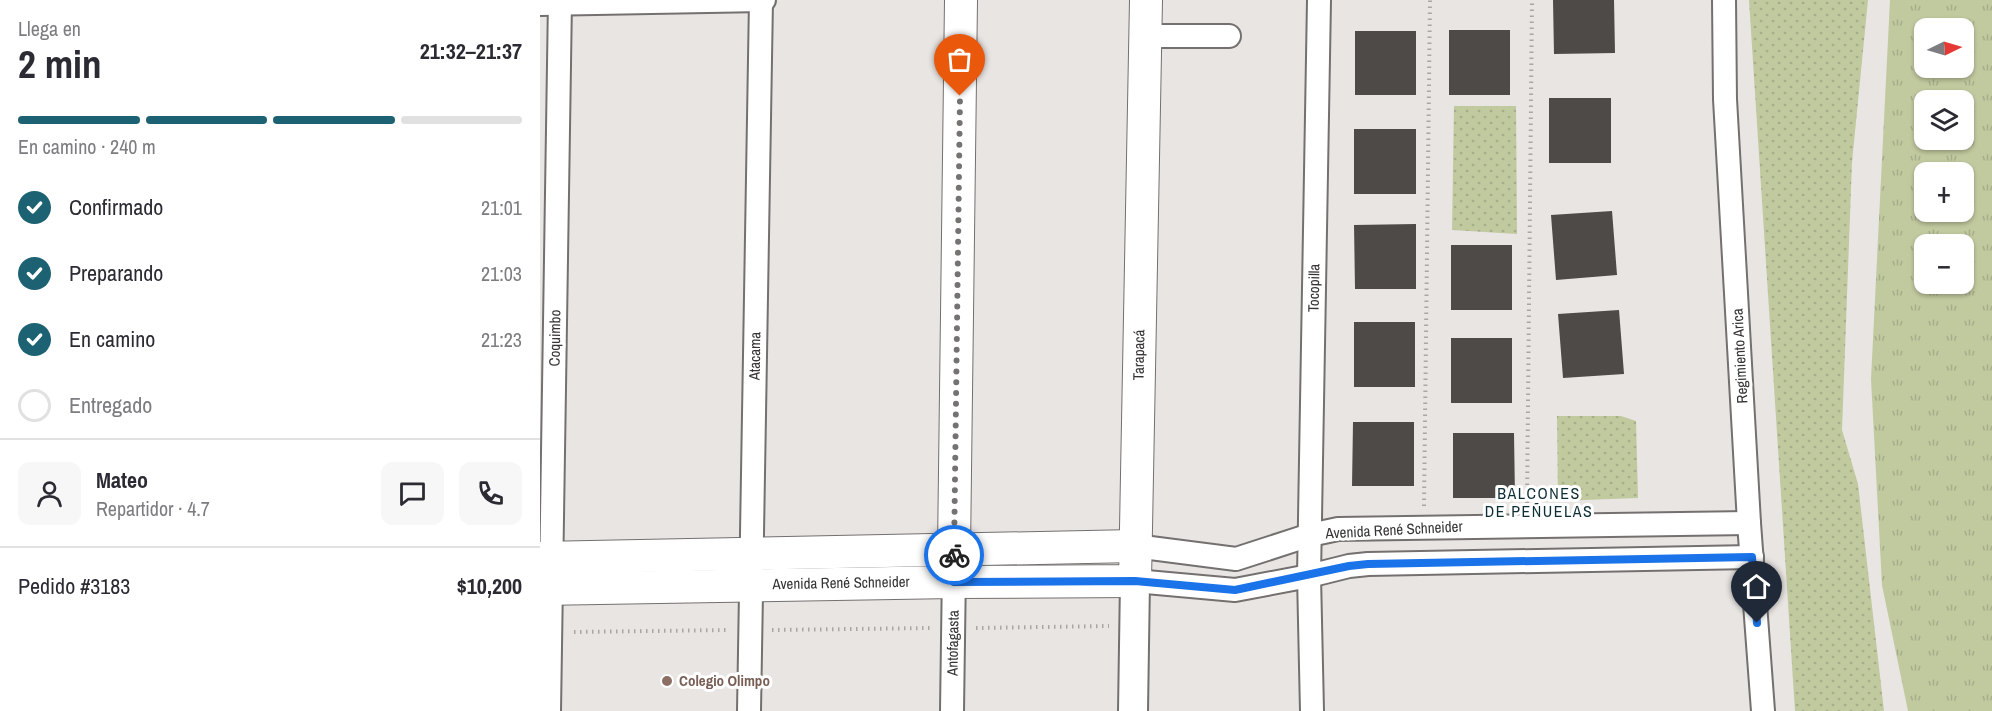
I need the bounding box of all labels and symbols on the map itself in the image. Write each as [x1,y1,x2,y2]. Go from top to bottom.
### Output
north arrow [1914,18,1974,78]
pin [934,34,985,96]
street label: Tocopilla [1303,263,1324,312]
street label: Regimiento Arica [1727,308,1752,404]
street label: Coquimbo [544,309,565,367]
street label: Tarapacá [1128,329,1149,381]
street label: Atacama [744,331,765,381]
district label: BALCONES DE PEÑUELAS [1485,482,1593,522]
street label: Avenida René Schneider [1324,515,1463,544]
courier [924,525,984,585]
pin [1731,561,1782,623]
street label: Avenida René Schneider [771,571,910,594]
street label: Antofagasta [941,610,964,677]
place label: Colegio Olimpo [679,670,770,691]
marker: Colegio Olimpo [660,674,674,688]

